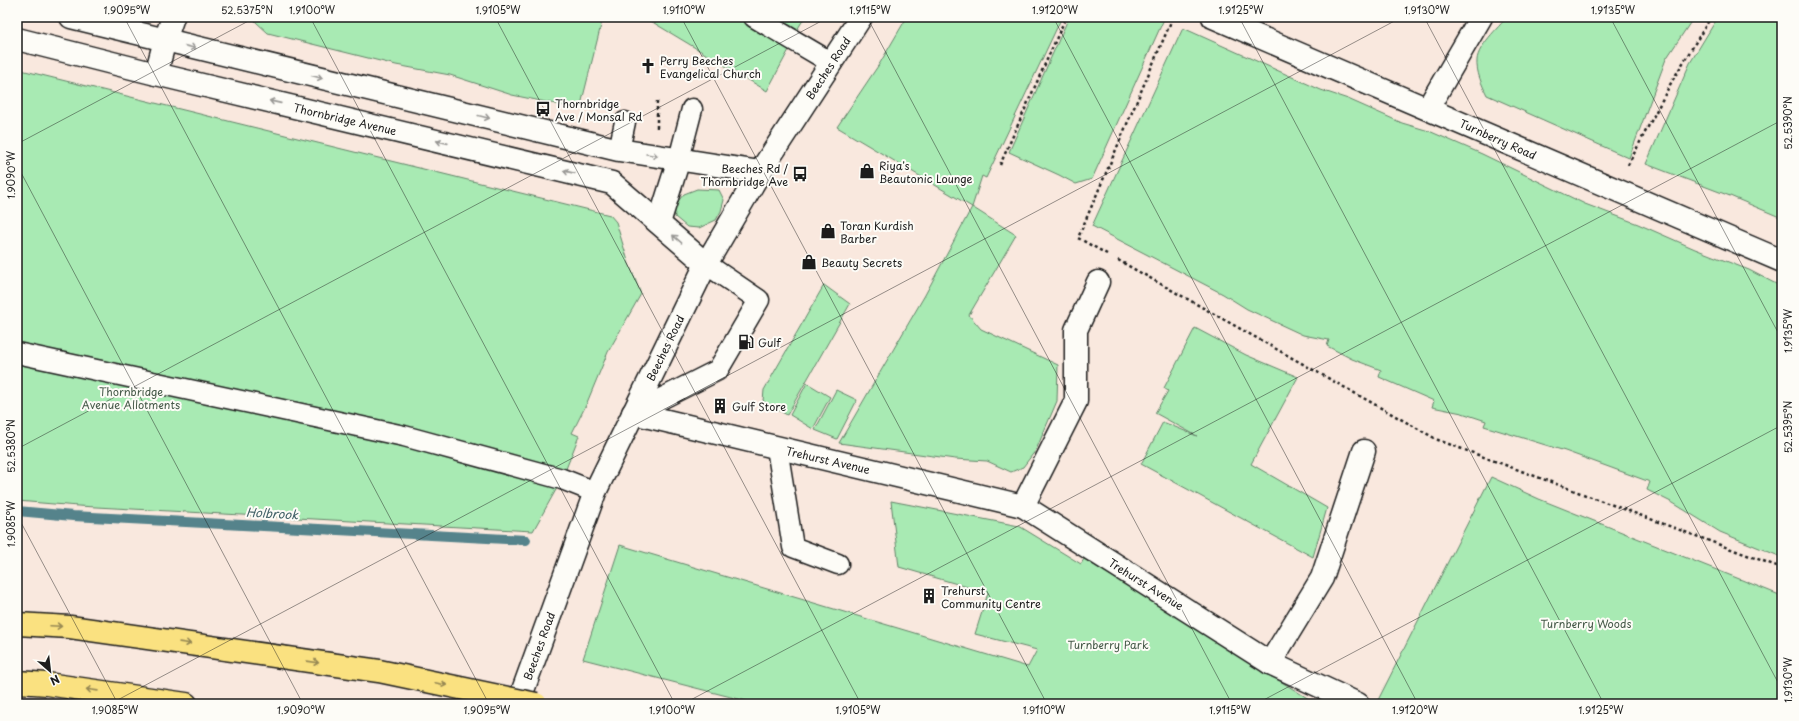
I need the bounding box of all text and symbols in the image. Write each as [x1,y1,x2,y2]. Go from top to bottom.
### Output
text: 1.9095°W [104,2,151,17]
text: 52.5375°N [221,2,273,17]
text: 1.9100°W [289,2,336,17]
text: 1.9105°W [475,2,521,17]
text: 1.9110°W [663,2,706,17]
text: 1.9115°W [849,2,892,17]
text: 1.9120°W [1032,2,1079,17]
text: 1.9125°W [1219,2,1264,17]
text: 1.9130°W [1404,2,1450,17]
text: 1.9135°W [1591,2,1636,17]
street label: Beeches Road [801,33,855,103]
one-way arrow [184,43,197,51]
place label: Perry Beeches Evangelical Church [660,52,761,82]
church icon: Perry Beeches Evangelical Church [639,57,657,75]
one-way arrow [310,74,323,81]
place label: Thornbridge Ave / Monsal Rd [555,95,642,125]
text: 52.5390°N [1780,96,1795,150]
one-way arrow [269,98,282,106]
street label: Thornbridge Avenue [292,99,398,139]
bus stop icon: Thornbridge Ave / Monsal Rd [534,100,552,118]
one-way arrow [477,114,490,122]
street label: Turnberry Road [1457,114,1539,164]
one-way arrow [436,138,449,146]
text: 1.9090°W [3,150,18,199]
one-way arrow [645,151,658,159]
place label: Riya's Beautonic Lounge [879,157,973,187]
place label: Beeches Rd / Thornbridge Ave [701,160,788,190]
shop icon: Riya's Beautonic Lounge [858,162,876,180]
bus stop icon: Beeches Rd / Thornbridge Ave [791,165,809,183]
one-way arrow [563,168,576,176]
place label: Toran Kurdish Barber [840,217,914,247]
shop icon: Toran Kurdish Barber [819,222,837,240]
one-way arrow [671,234,682,243]
shop icon: Beauty Secrets [800,253,818,271]
place label: Beauty Secrets [821,254,902,271]
text: 1.9135°W [1780,308,1795,353]
street label: Beeches Road [642,312,688,384]
fuel station icon: Gulf [737,333,755,351]
place label: Gulf [758,334,782,351]
park label: Thornbridge Avenue Allotments [82,383,180,413]
building icon: Gulf Store [711,397,729,415]
place label: Gulf Store [732,398,786,415]
text: 52.5395°N [1780,401,1795,453]
text: 52.5380°N [3,419,18,473]
street label: Trehurst Avenue [784,442,872,478]
text: 1.9085°W [3,500,18,547]
water label: Holbrook [245,503,300,523]
street label: Trehurst Avenue [1105,554,1187,614]
place label: Trehurst Community Centre [941,582,1041,612]
building icon: Trehurst Community Centre [920,587,938,605]
street label: Beeches Road [519,610,559,682]
park label: Turnberry Woods [1541,615,1631,632]
one-way arrow [49,622,62,630]
park label: Turnberry Park [1067,636,1149,653]
one-way arrow [178,639,191,647]
north arrow [30,651,70,691]
text: 1.9130°W [1780,657,1795,703]
one-way arrow [307,658,320,666]
text: N [47,671,63,690]
one-way arrow [435,681,448,689]
one-way arrow [86,686,99,694]
text: 1.9085°W [92,702,139,717]
text: 1.9090°W [277,702,326,717]
text: 1.9095°W [464,702,511,717]
text: 1.9100°W [649,702,696,717]
text: 1.9105°W [835,702,881,717]
text: 1.9110°W [1023,702,1066,717]
text: 1.9115°W [1209,702,1252,717]
text: 1.9120°W [1392,702,1439,717]
text: 1.9125°W [1579,702,1624,717]

